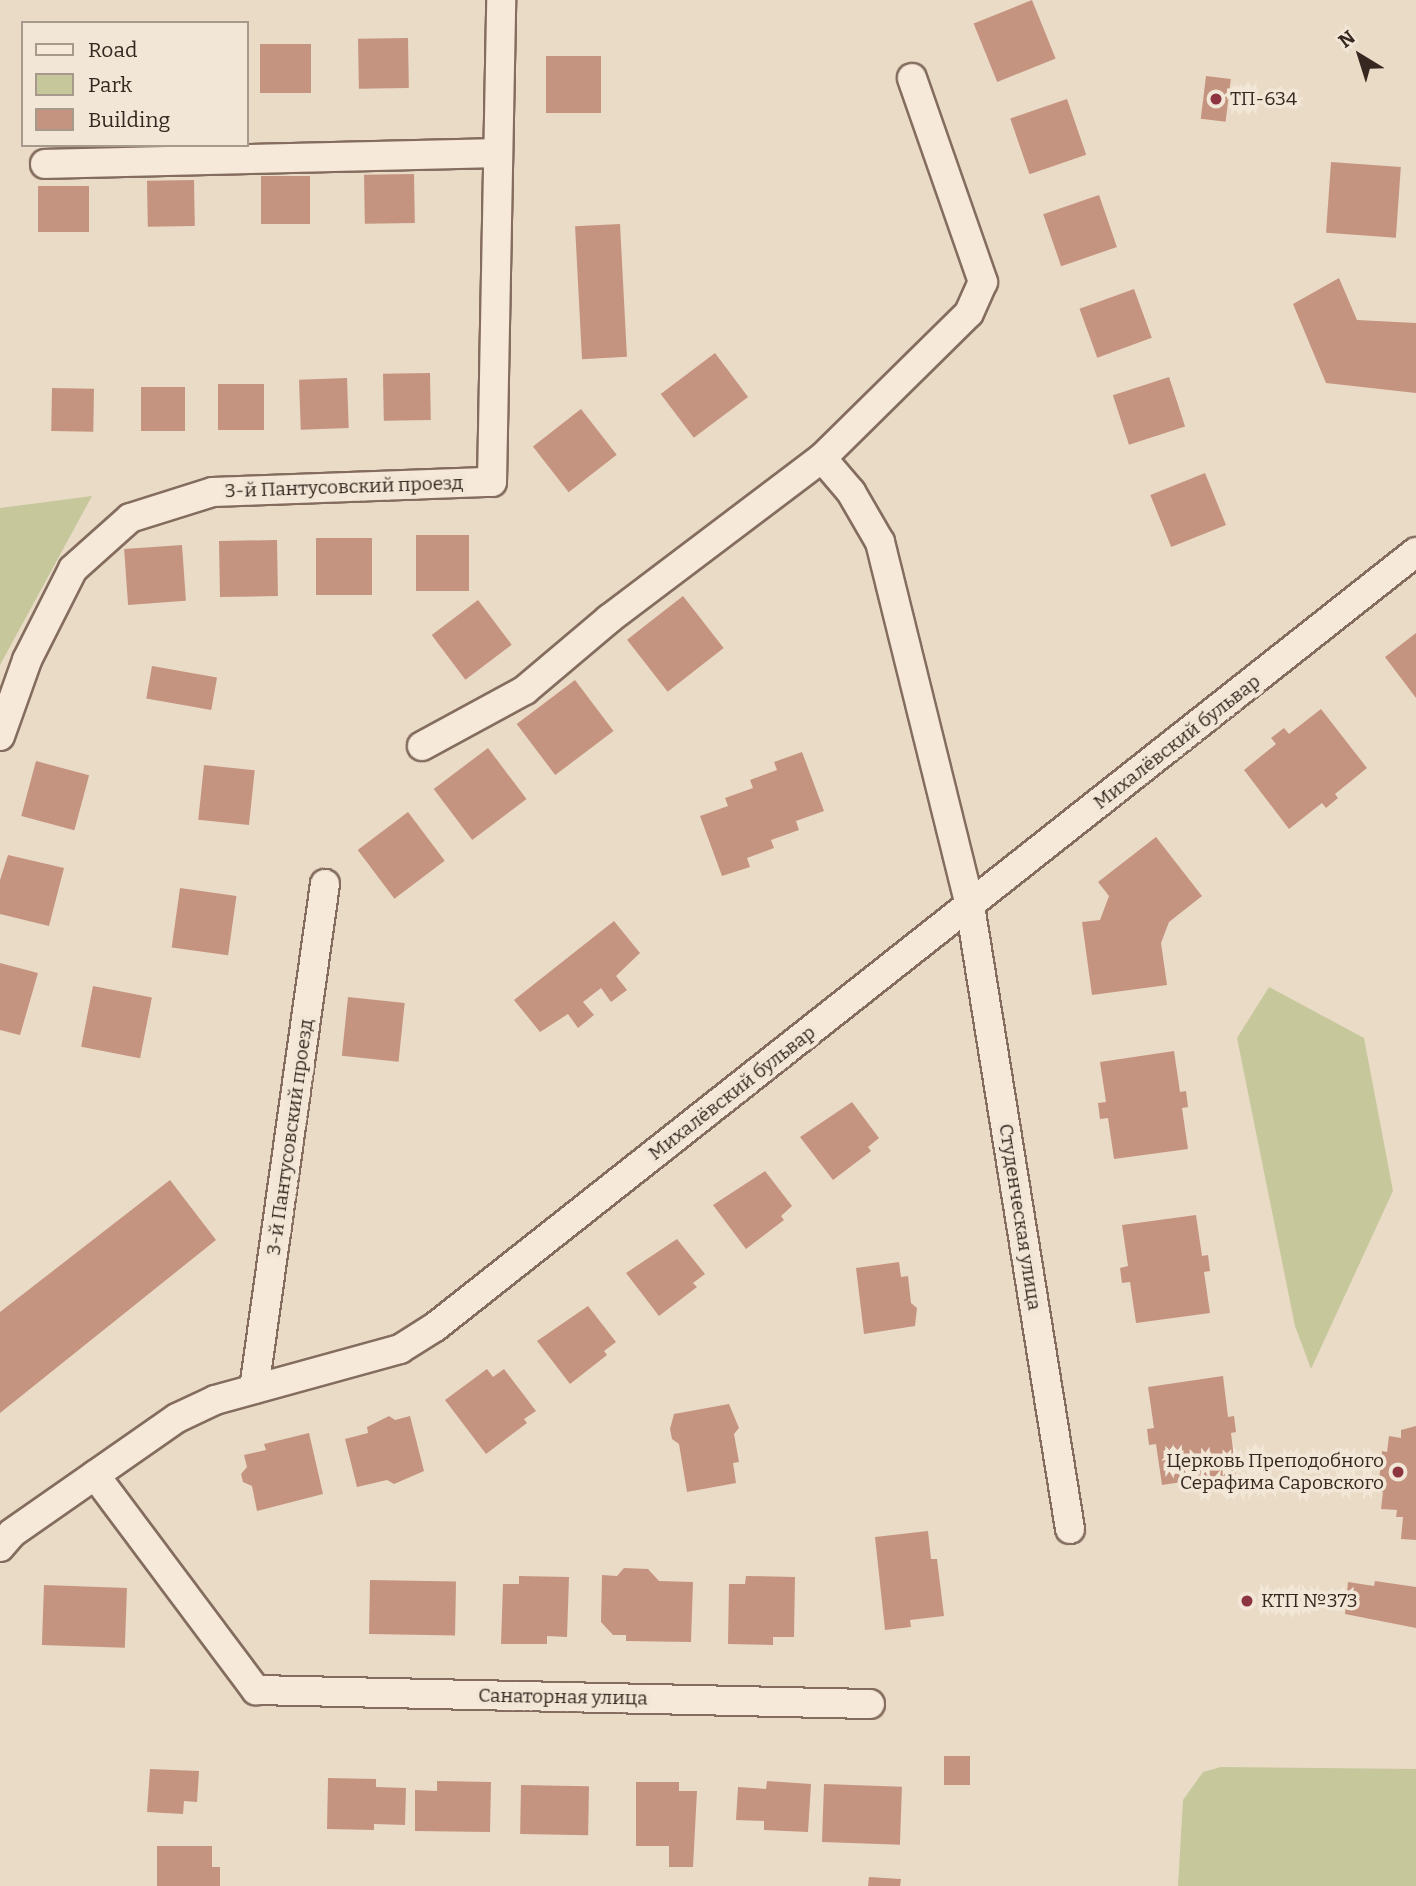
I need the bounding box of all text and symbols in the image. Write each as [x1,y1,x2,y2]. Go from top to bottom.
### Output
legend [21,21,248,147]
north arrow [1325,21,1395,91]
text: N [1334,25,1360,53]
text: Road [88,37,137,63]
text: Park [88,72,132,98]
place label: ТП-634 [1230,88,1297,110]
marker: ТП-634 [1208,91,1224,107]
text: Building [88,107,170,133]
street label: 3-й Пантусовский проезд [224,471,464,503]
street label: Михалёвский бульвар [1089,670,1265,814]
street label: 3-й Пантусовский проезд [262,1017,318,1257]
street label: Михалёвский бульвар [644,1021,820,1165]
street label: Студенческая улица [994,1122,1046,1312]
place label: Церковь Преподобного Серафима Саровского [1166,1450,1384,1494]
marker: Церковь Преподобного Серафима Саровского [1390,1464,1406,1480]
place label: КТП №373 [1261,1590,1358,1612]
marker: КТП №373 [1239,1593,1255,1609]
street label: Санаторная улица [478,1684,648,1710]

